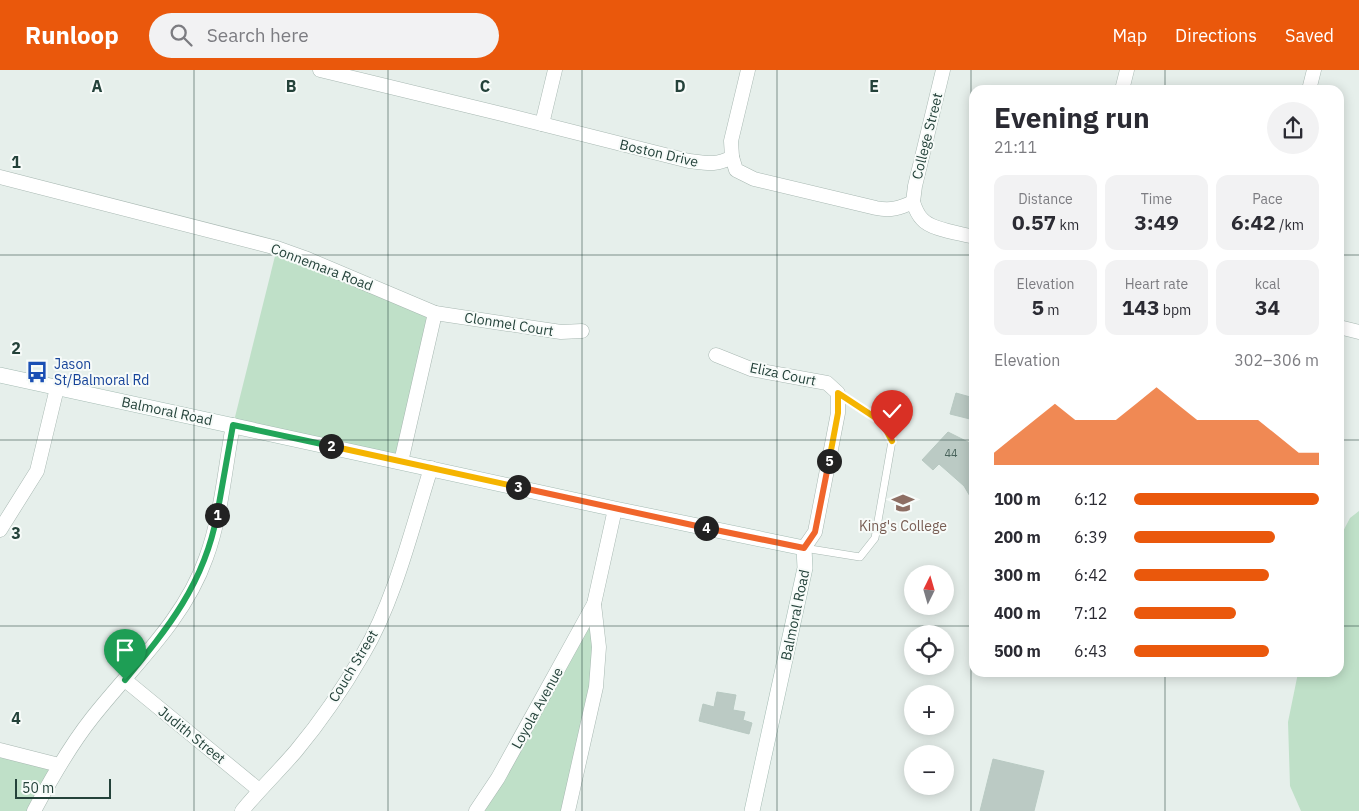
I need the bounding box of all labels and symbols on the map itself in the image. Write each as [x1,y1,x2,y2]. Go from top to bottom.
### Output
text: A [92,76,103,96]
text: B [286,76,297,96]
text: C [480,76,490,96]
text: D [674,76,686,96]
text: E [869,76,879,96]
street label: College Street [908,91,946,181]
street label: Boston Drive [618,135,700,171]
text: 1 [11,152,21,172]
street label: Connemara Road [268,239,376,295]
street label: Clonmel Court [463,308,555,340]
text: 2 [11,338,21,358]
place label: Jason St/Balmoral Rd [54,355,149,389]
street label: Eliza Court [748,358,818,390]
bus stop icon: Jason St/Balmoral Rd [24,359,50,385]
pin [871,390,913,441]
street label: Balmoral Road [120,393,214,429]
pin: 2 [318,434,344,458]
house number: 44 [944,446,958,460]
pin: 5 [816,448,842,474]
pin: 3 [506,474,530,500]
school or university icon: King's College [890,490,916,516]
pin: 1 [204,502,230,528]
pin: 4 [694,516,718,540]
place label: King's College [859,517,947,535]
text: 3 [11,523,21,543]
north arrow [904,565,954,615]
street label: Balmoral Road [777,568,813,662]
street label: Couch Street [324,626,382,705]
pin [104,629,146,680]
street label: Loyola Avenue [507,664,567,752]
street label: Judith Street [155,702,229,768]
text: 4 [11,708,21,728]
scale bar [15,776,111,799]

